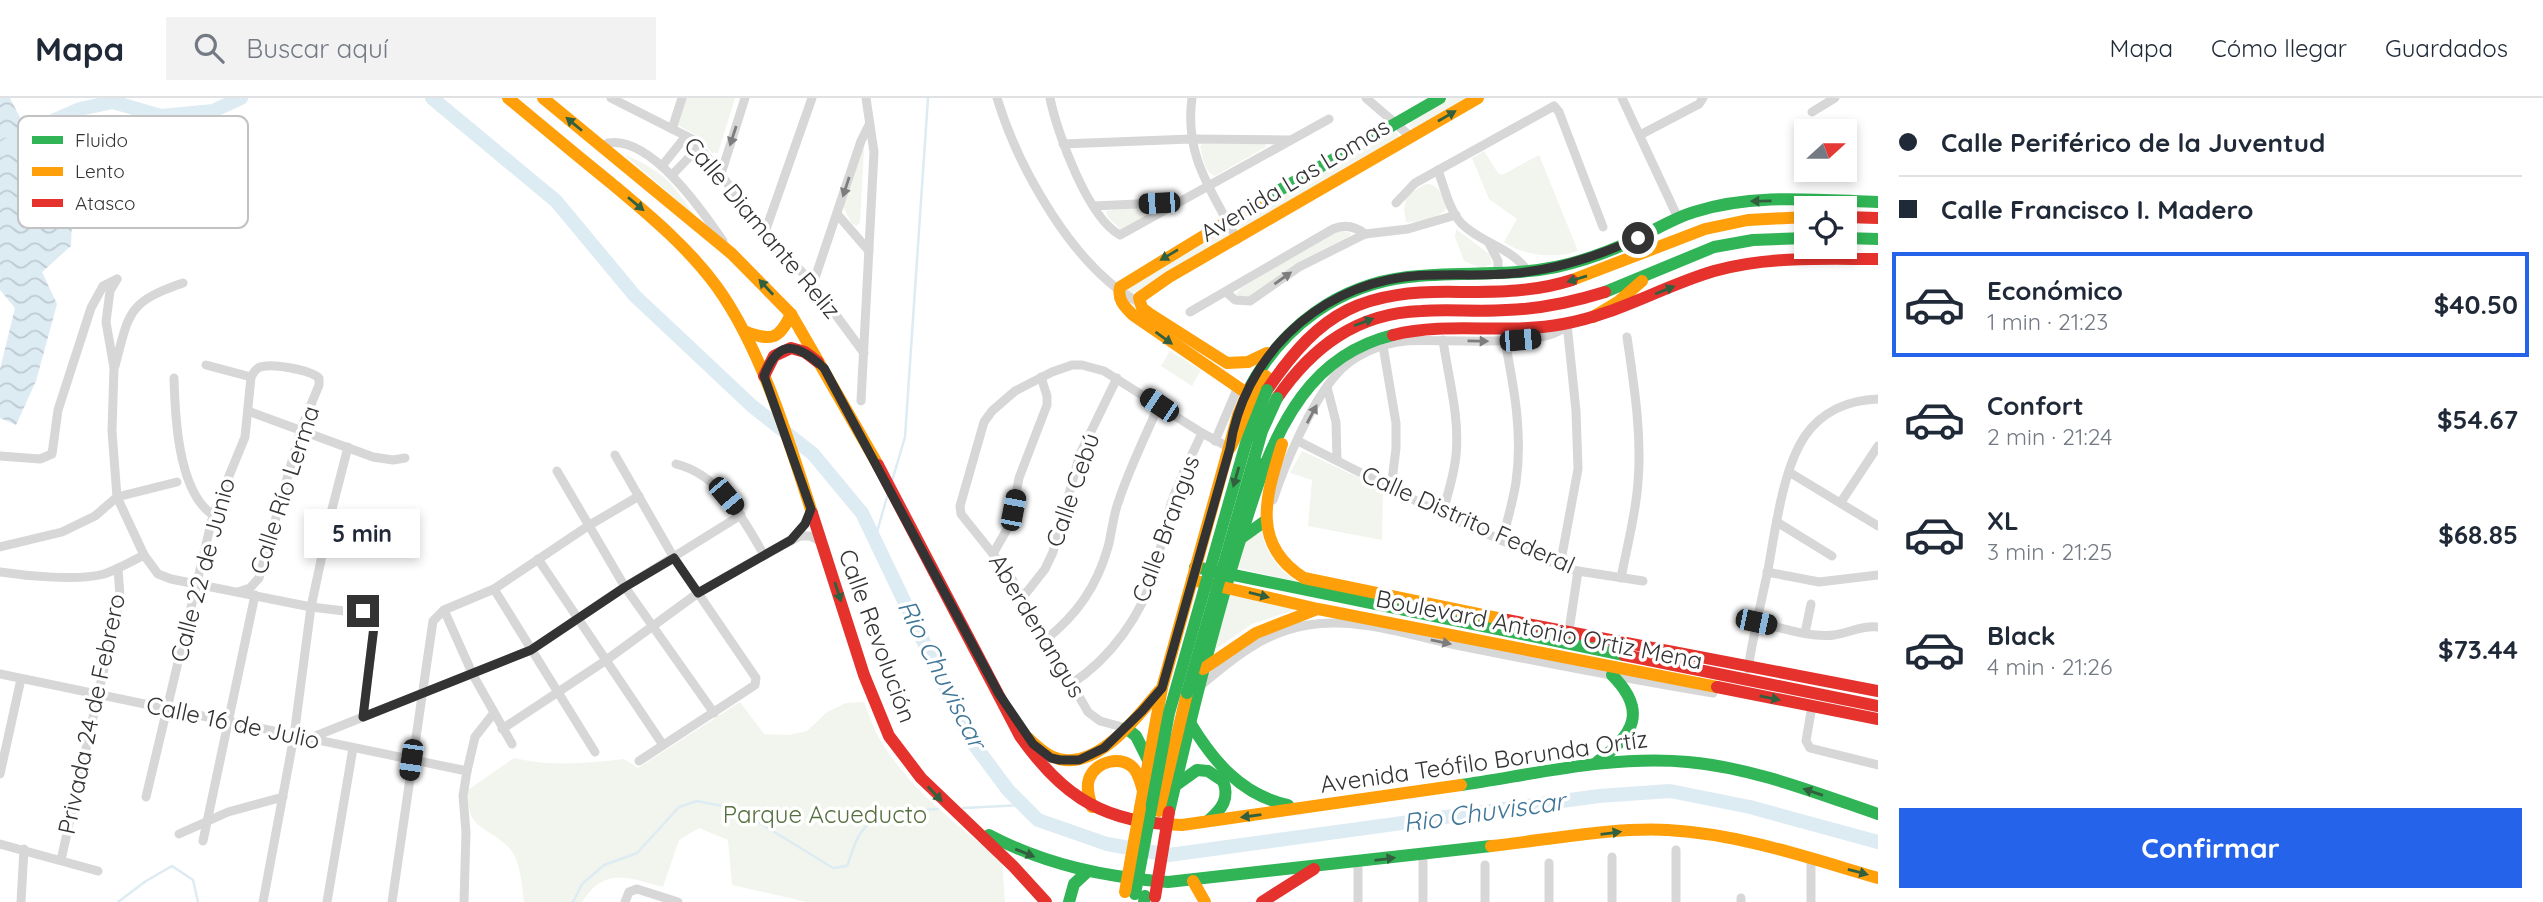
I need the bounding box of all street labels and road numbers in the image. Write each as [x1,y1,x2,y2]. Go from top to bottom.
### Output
street label: Avenida Las Lomas [1194,111,1395,248]
street label: Calle Diamante Reliz [678,130,848,324]
street label: Calle Río Lerma [243,402,325,578]
street label: Calle Cebú [1039,429,1106,551]
street label: Calle Brangus [1125,451,1205,606]
street label: Calle Distrito Federal [1357,459,1580,580]
street label: Calle 22 de Junio [163,474,241,665]
street label: Calle Revolución [833,545,923,727]
street label: Aberdenangus [983,548,1093,703]
street label: Boulevard Antonio Ortiz Mena [1373,583,1705,675]
street label: Privada 24 de Febrero [51,591,131,837]
street label: Calle 16 de Julio [144,689,323,755]
street label: Avenida Teófilo Borunda Ortíz [1318,723,1649,799]

